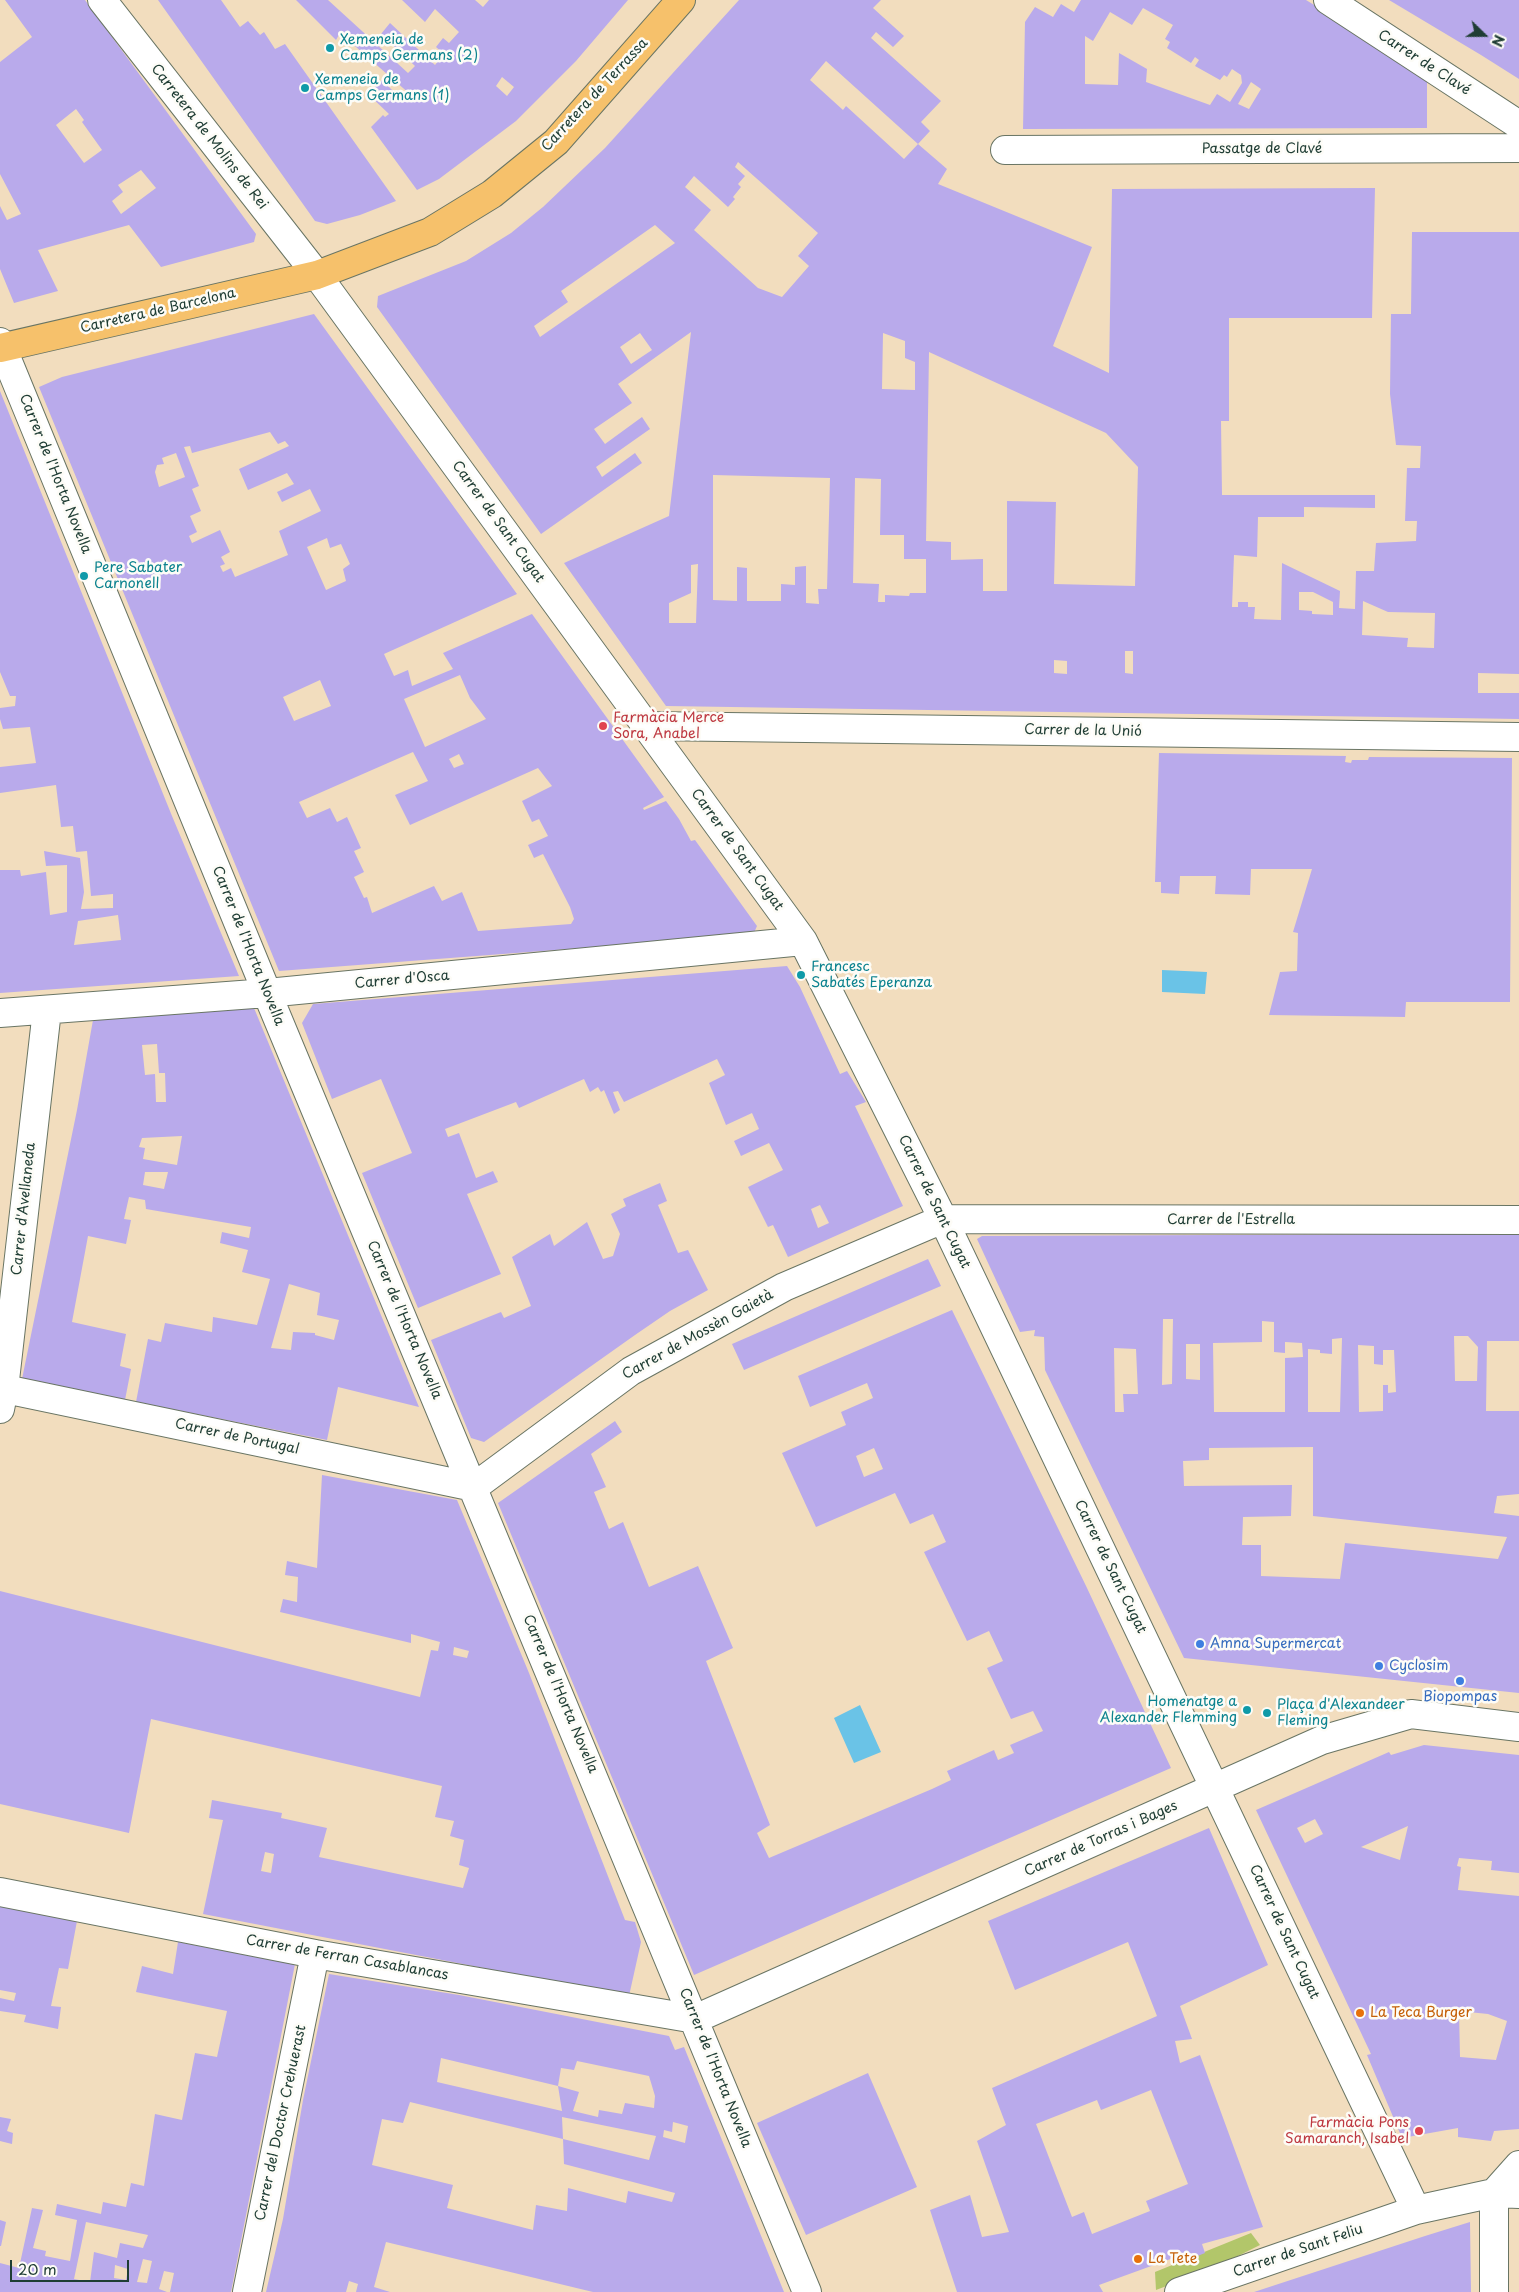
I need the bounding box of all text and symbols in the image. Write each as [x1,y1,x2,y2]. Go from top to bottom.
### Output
north arrow [1459,10,1509,60]
street label: Carrer de Clavé [1375,27,1473,99]
place label: Xemeneia de Camps Germans (2) [340,32,478,64]
text: N [1487,32,1510,50]
street label: Carretera de Terrassa [538,35,652,155]
marker: Xemeneia de Camps Germans (2) [324,42,336,54]
street label: Carretera de Molins de Rei [147,61,271,213]
place label: Xemeneia de Camps Germans (1) [315,72,449,104]
marker: Xemeneia de Camps Germans (1) [299,82,311,94]
street label: Passatge de Clavé [1202,141,1322,157]
street label: Carretera de Barcelona [79,285,237,337]
street label: Carrer de l'Horta Novella [15,392,95,556]
street label: Carrer de Sant Cugat [448,458,548,586]
place label: Pere Sabater Carnonell [94,560,182,592]
marker: Pere Sabater Carnonell [78,570,90,582]
place label: Farmàcia Merce Sora, Anabel [613,710,724,742]
marker: Farmàcia Merce Sora, Anabel [597,720,609,732]
street label: Carrer de la Unió [1024,722,1142,740]
street label: Carrer de Sant Cugat [687,786,787,914]
street label: Carrer de l'Horta Novella [208,864,288,1028]
place label: Francesc Sabatés Eperanza [811,959,932,992]
street label: Carrer d'Osca [354,967,450,993]
marker: Francesc Sabatés Eperanza [795,969,807,981]
street label: Carrer de Sant Cugat [894,1133,974,1271]
street label: Carrer d'Avellaneda [9,1142,39,1276]
street label: Carrer de l'Estrella [1167,1212,1295,1228]
street label: Carrer de l'Horta Novella [363,1238,445,1402]
street label: Carrer de Mossèn Gaietà [620,1286,776,1384]
street label: Carrer de Portugal [173,1416,301,1458]
street label: Carrer de Sant Cugat [1070,1498,1150,1636]
street label: Carrer de l'Horta Novella [519,1612,601,1776]
place label: Amna Supermercat [1210,1636,1341,1652]
marker: Amna Supermercat [1194,1638,1206,1650]
place label: Cyclosim [1389,1658,1448,1674]
marker: Cyclosim [1373,1660,1385,1672]
marker: Biopompas [1454,1675,1466,1687]
place label: Biopompas [1423,1689,1497,1705]
place label: Homenatge a Alexander Flemming [1100,1694,1237,1726]
place label: Plaça d'Alexandeer Fleming [1277,1697,1405,1730]
marker: Homenatge a Alexander Flemming [1241,1704,1253,1716]
marker: Plaça d'Alexandeer Fleming [1261,1707,1273,1719]
street label: Carrer de Torras i Bages [1022,1798,1180,1880]
street label: Carrer de Sant Cugat [1245,1862,1323,2002]
street label: Carrer de Ferran Casablancas [244,1932,450,1984]
street label: Carrer de l'Horta Novella [675,1986,755,2150]
place label: La Teca Burger [1370,2005,1472,2021]
marker: La Teca Burger [1354,2007,1366,2019]
street label: Carrer del Doctor Crehuerast [252,2024,310,2222]
place label: Farmàcia Pons Samaranch, Isabel [1285,2115,1409,2148]
marker: Farmàcia Pons Samaranch, Isabel [1413,2125,1425,2137]
street label: Carrer de Sant Feliu [1231,2221,1365,2281]
scale bar [12,2250,131,2282]
place label: La Tete [1148,2251,1197,2267]
marker: La Tete [1132,2253,1144,2265]
text: 20 m [18,2257,57,2280]

